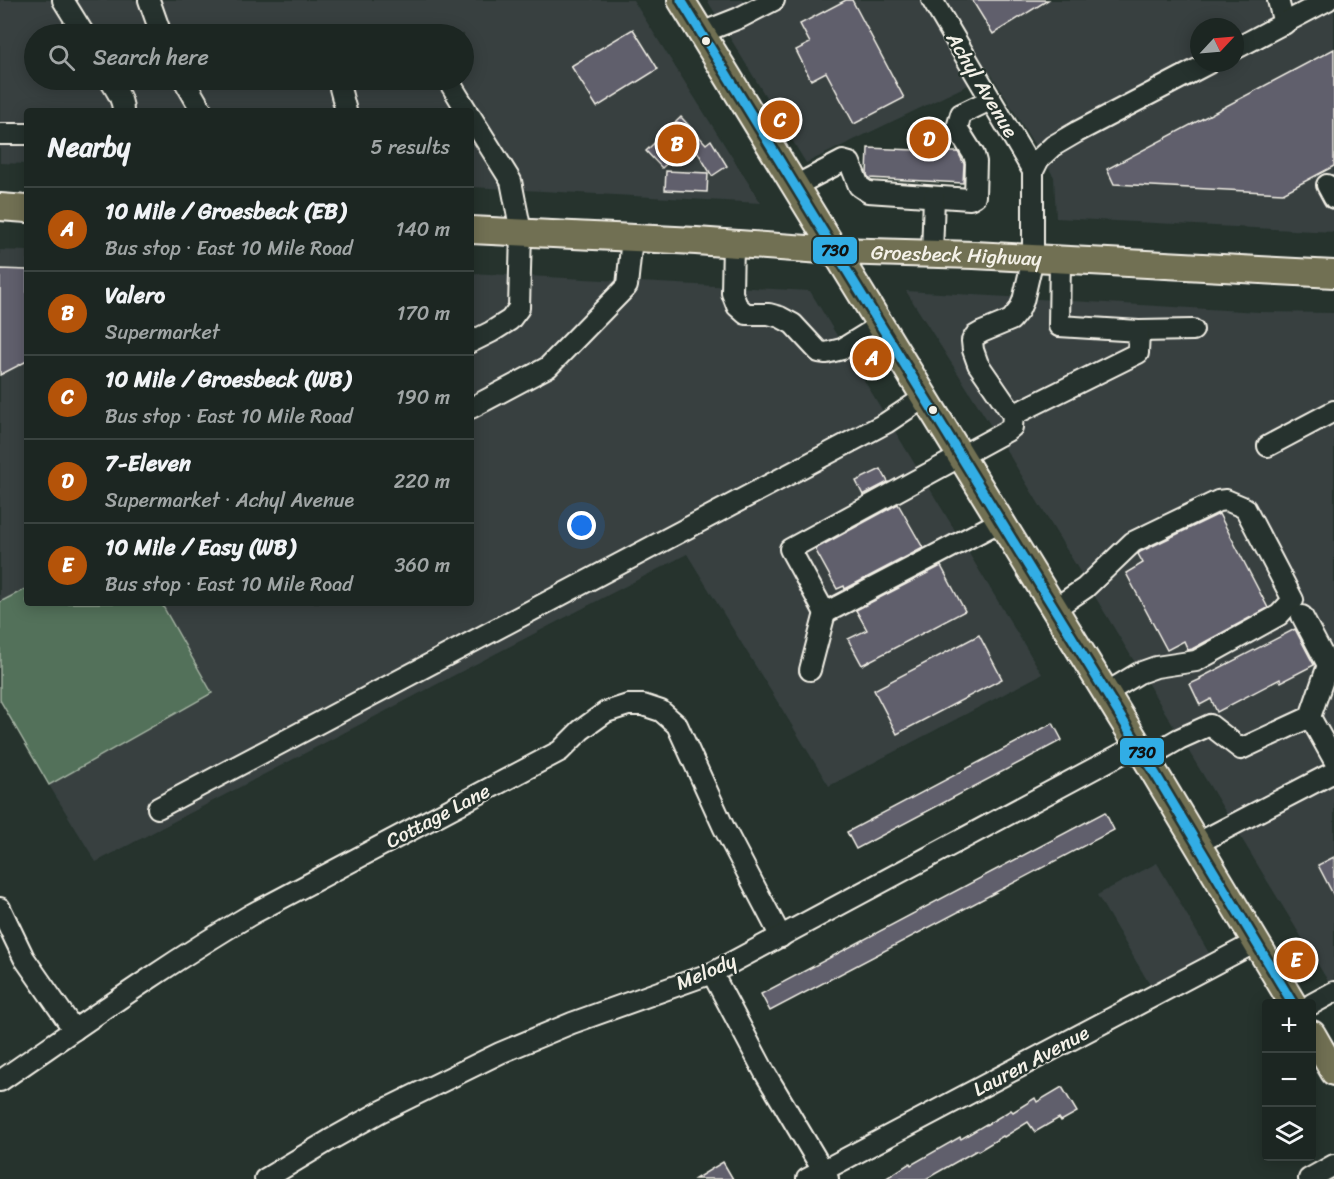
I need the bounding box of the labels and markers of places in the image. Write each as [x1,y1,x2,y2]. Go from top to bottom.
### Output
unlabelled marker [700,35,712,47]
pin: C [760,98,800,142]
pin: D [910,116,948,162]
pin: B [658,122,696,166]
pin: A [852,336,892,380]
unlabelled marker [927,404,939,416]
pin: E [1276,938,1316,982]

